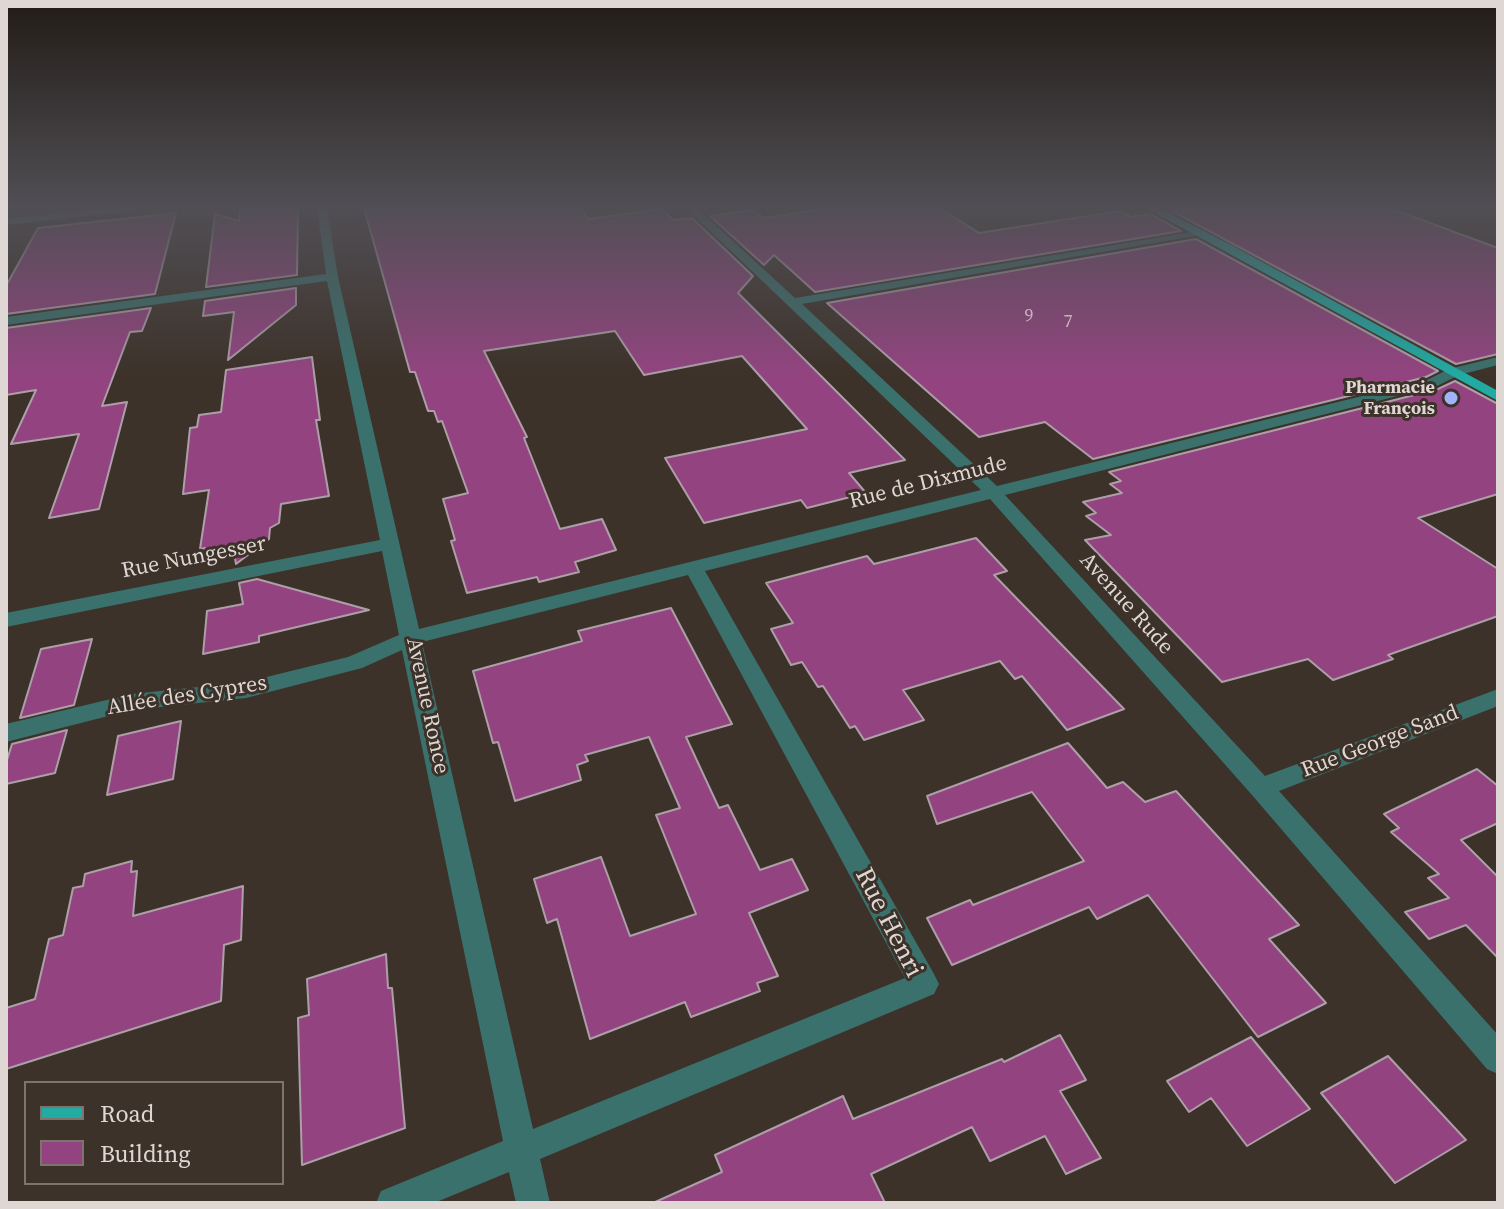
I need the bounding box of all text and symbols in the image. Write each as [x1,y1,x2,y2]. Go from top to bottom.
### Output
house number: 9 [1025,305,1033,327]
house number: 7 [1064,311,1072,333]
place label: Pharmacie François [1345,377,1435,420]
marker: Pharmacie François [1442,389,1460,407]
street label: Rue de Dixmude [846,451,1010,515]
street label: Rue Nungesser [119,531,269,585]
street label: Avenue Rude [1073,548,1179,660]
street label: Avenue Ronce [400,635,454,777]
street label: Allée des Cypres [105,670,269,722]
street label: Rue George Sand [1298,700,1462,784]
street label: Rue Henri [847,863,929,983]
legend [24,1081,284,1185]
text: Road [100,1097,154,1130]
text: Building [100,1137,191,1170]

